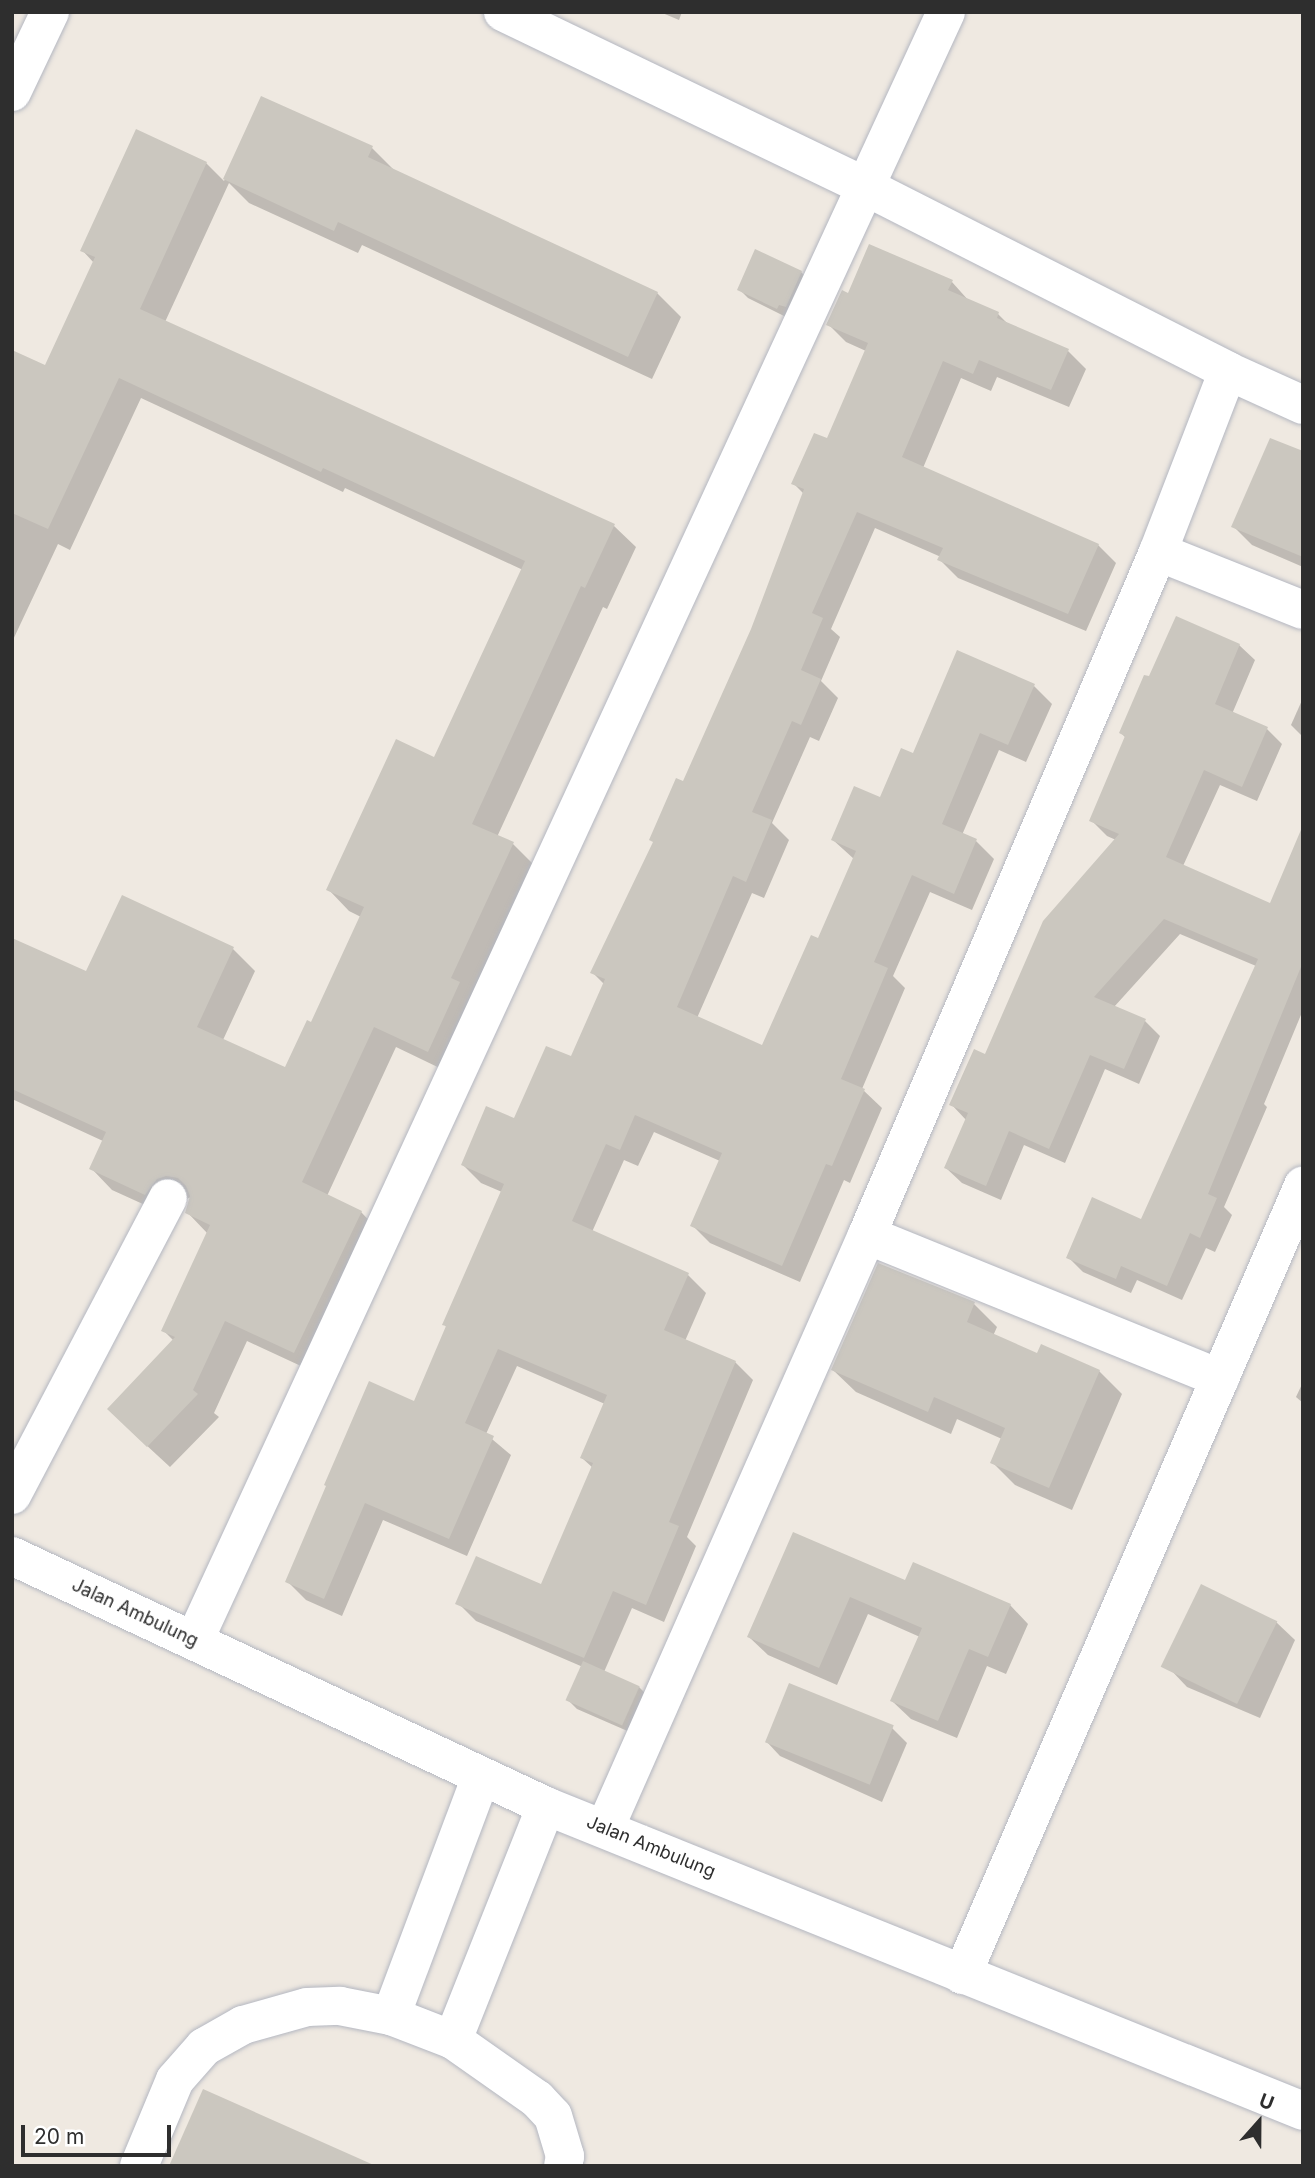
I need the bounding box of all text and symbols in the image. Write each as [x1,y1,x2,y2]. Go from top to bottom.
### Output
street label: Jalan Ambulung [68,1574,202,1652]
street label: Jalan Ambulung [583,1811,719,1883]
north arrow [1224,2087,1294,2157]
text: U [1256,2089,1277,2115]
scale bar [24,2112,175,2156]
text: 20 m [34,2124,84,2149]

